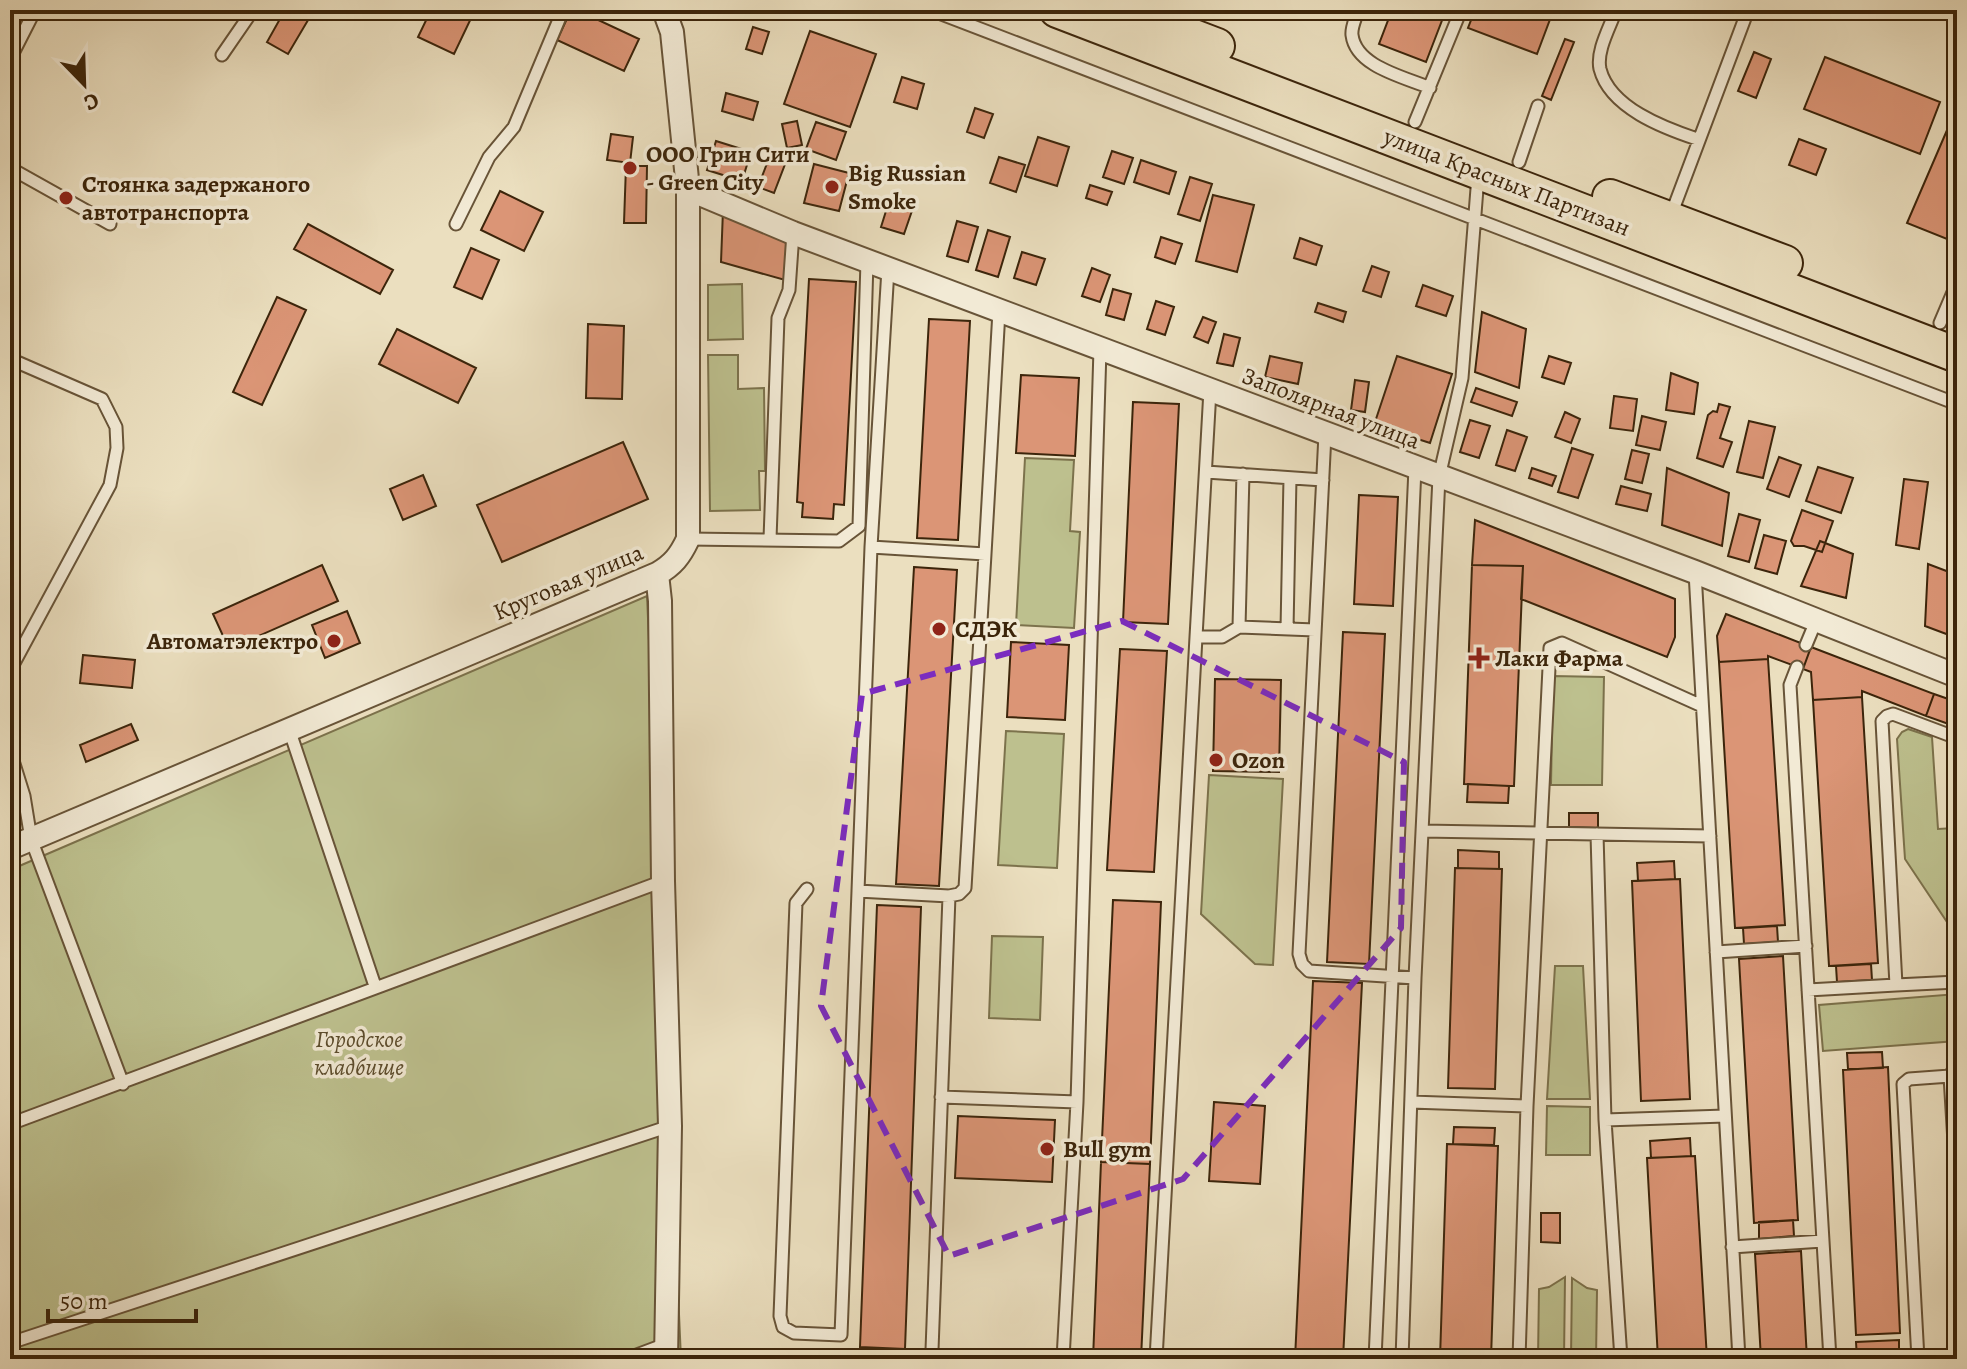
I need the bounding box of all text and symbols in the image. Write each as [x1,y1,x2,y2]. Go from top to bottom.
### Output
north arrow [44,44,124,124]
text: С [79,85,104,118]
street label: улица Красных Партизан [1378,120,1635,244]
place label: ООО Грин Сити - Green City [646,138,810,198]
place label: Big Russian Smoke [848,157,967,217]
marker: ООО Грин Сити - Green City [621,159,639,177]
place label: Стоянка задержаного автотранспорта [82,168,310,228]
marker: Big Russian Smoke [823,178,841,196]
marker: Стоянка задержаного автотранспорта [57,189,75,207]
street label: Заполярная улица [1237,359,1425,457]
street label: Круговая улица [488,536,648,628]
place label: СДЭК [955,613,1017,645]
marker: СДЭК [930,620,948,638]
place label: Автоматэлектро [146,625,318,657]
marker: Автоматэлектро [325,632,343,650]
place label: Лаки Фарма [1495,642,1624,674]
marker: Лаки Фарма [1470,649,1488,667]
place label: Ozon [1232,744,1286,776]
marker: Ozon [1207,751,1225,769]
park label: Городское кладбище [314,1023,404,1083]
place label: Bull gym [1063,1133,1151,1165]
marker: Bull gym [1038,1140,1056,1158]
scale bar [48,1273,196,1323]
text: 50 m [60,1285,108,1317]

